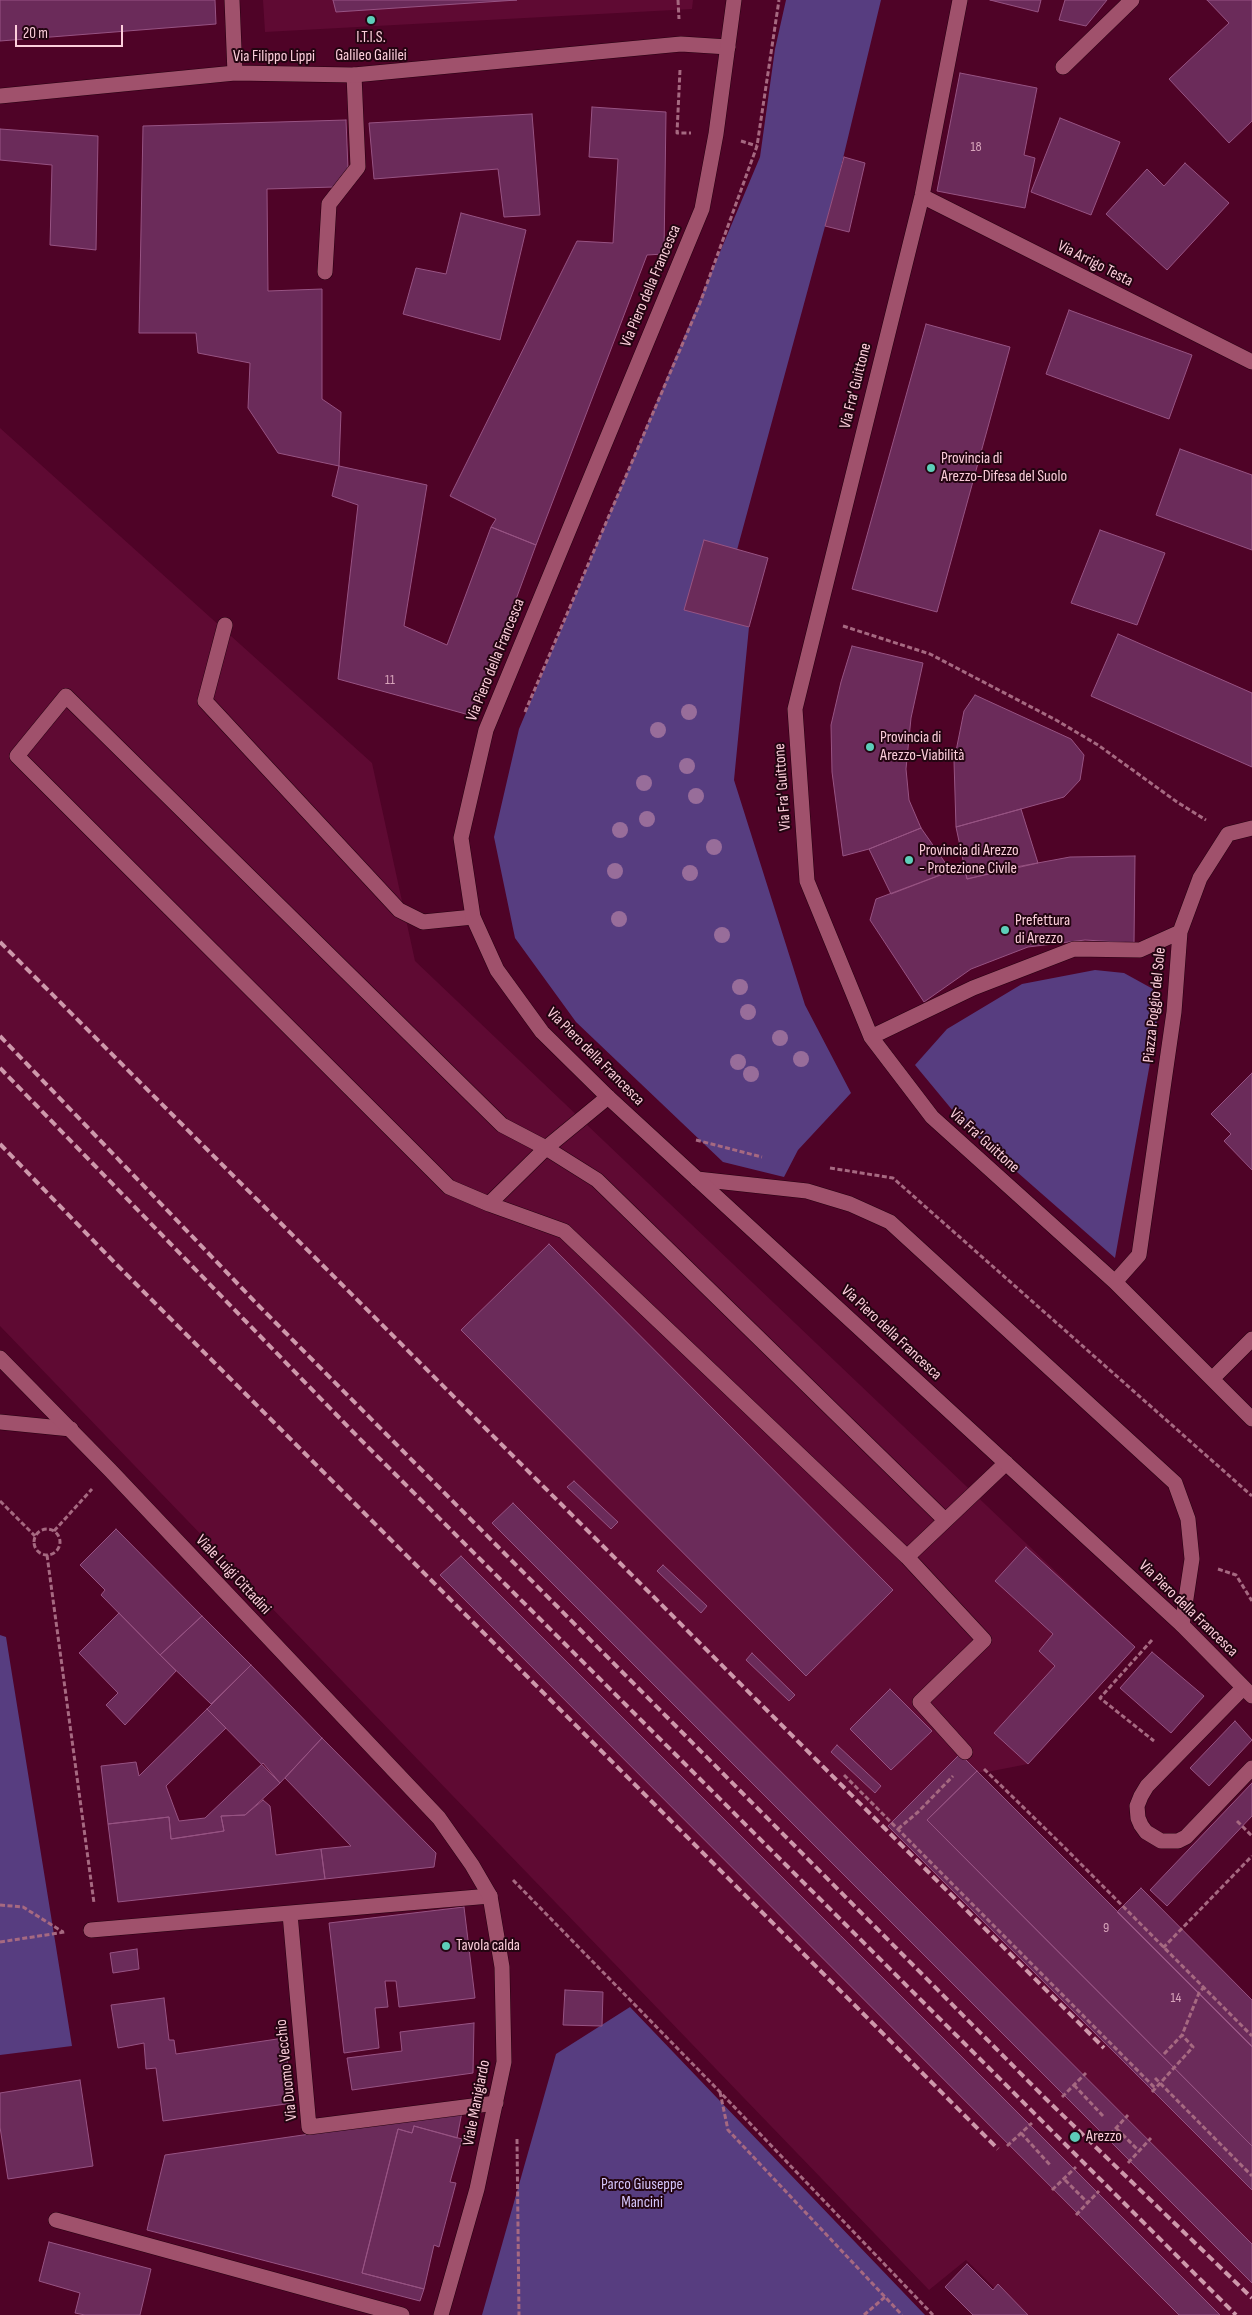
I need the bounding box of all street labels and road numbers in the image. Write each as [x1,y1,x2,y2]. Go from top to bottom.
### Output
street label: Via Filippo Lippi [233,47,315,67]
street label: Via Piero della Francesca [617,222,685,350]
street label: Via Arrigo Testa [1054,237,1136,291]
street label: Via Fra' Guittone [836,341,876,431]
street label: Via Piero della Francesca [463,596,529,724]
street label: Via Fra' Guittone [770,743,796,831]
street label: Piazza Poggio del Sole [1139,946,1171,1064]
street label: Via Piero della Francesca [542,1004,648,1110]
street label: Via Fra' Guittone [945,1105,1023,1177]
street label: Via Piero della Francesca [837,1281,945,1385]
street label: Viale Luigi Cittadini [191,1531,275,1619]
street label: Via Piero della Francesca [1134,1557,1242,1661]
street label: Via Duomo Vecchio [272,2018,302,2122]
street label: Viale Manigiardo [459,2058,495,2148]

